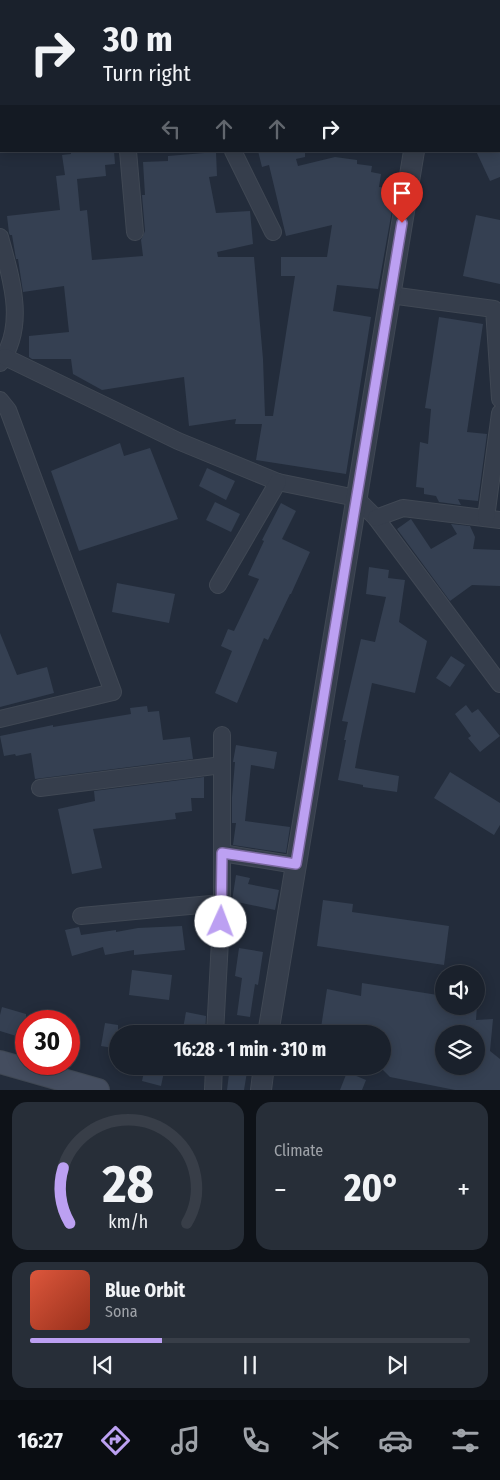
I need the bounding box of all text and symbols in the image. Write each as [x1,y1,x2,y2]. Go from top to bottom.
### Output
text: 30 m [103,18,173,60]
icon: right [20,20,85,85]
text: Turn right [103,60,191,87]
icon: left [157,115,185,143]
icon: ahead [210,115,238,143]
icon: ahead [263,115,291,143]
icon: right [316,115,344,143]
pin [381,172,423,223]
icon: arrive [388,179,416,207]
position arrow [194,895,246,947]
map controls [435,965,485,1075]
button: sound [435,965,485,1015]
speed limit sign: 30 [15,1010,80,1075]
button: layers [435,1025,485,1075]
text: 16:28 · 1 min · 310 m [174,1038,326,1061]
text: Climate [274,1141,323,1160]
text: 28 [101,1153,154,1216]
text: 20° [344,1165,400,1211]
text: − [274,1173,287,1206]
text: + [457,1173,470,1206]
text: km/h [108,1211,148,1233]
text: Blue Orbit [105,1279,185,1302]
text: Sona [105,1302,138,1321]
icon: previous [89,1351,117,1379]
icon: pause [236,1351,264,1379]
icon: next [383,1351,411,1379]
icon: directions [98,1423,133,1458]
icon: music [168,1423,203,1458]
icon: phone [238,1423,273,1458]
icon: climate [308,1423,343,1458]
icon: car [378,1423,413,1458]
icon: filters [448,1423,483,1458]
text: 16:27 [17,1427,63,1454]

